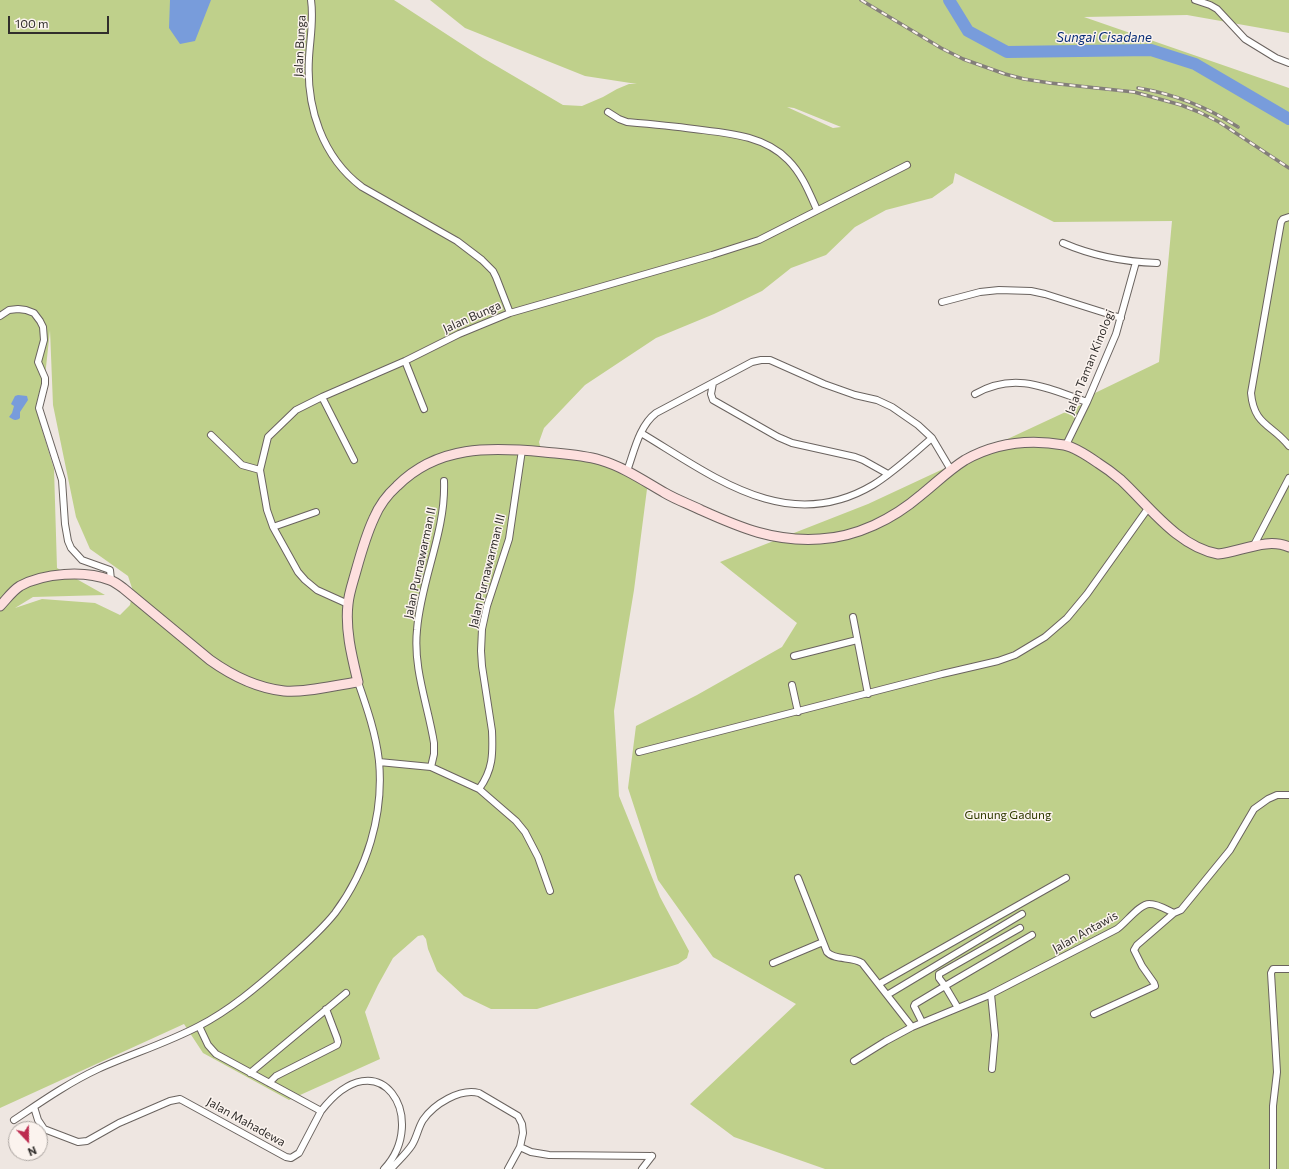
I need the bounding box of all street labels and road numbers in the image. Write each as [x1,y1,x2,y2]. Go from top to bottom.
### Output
street label: Jalan Bunga [291,15,309,77]
street label: Jalan Bunga [441,298,503,336]
street label: Jalan Taman Kinologi [1062,307,1118,417]
street label: Jalan Purnawarman II [401,506,439,620]
street label: Jalan Purnawarman III [466,513,508,629]
street label: Jalan Antawis [1050,908,1120,956]
street label: Jalan Mahadewa [204,1094,288,1150]

